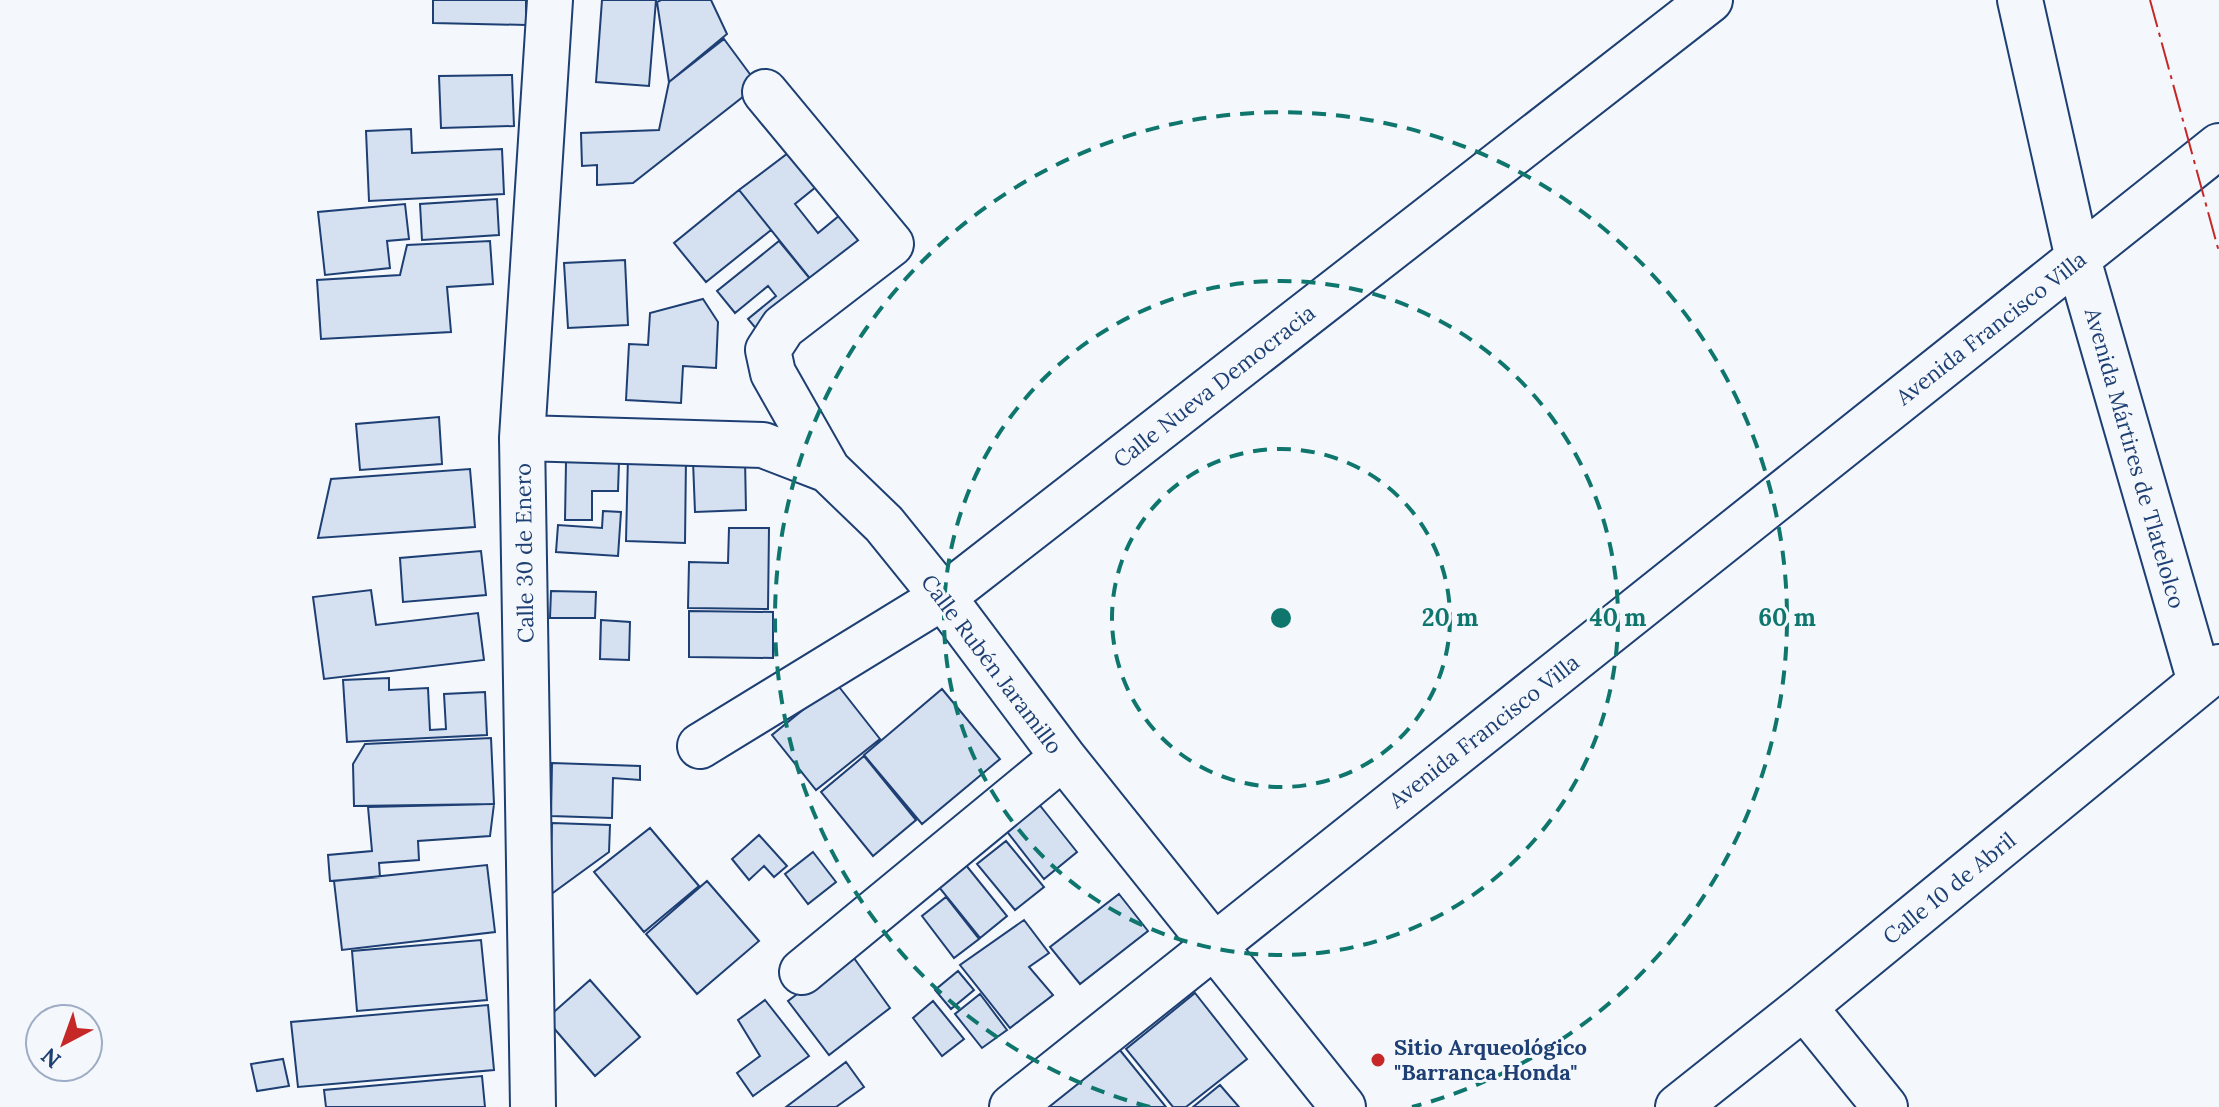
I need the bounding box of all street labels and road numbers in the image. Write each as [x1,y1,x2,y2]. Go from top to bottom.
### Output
street label: Avenida Francisco Villa [1889,245,2092,412]
street label: Calle Nueva Democracia [1107,298,1321,474]
street label: Avenida Mártires de Tlatelolco [2078,304,2191,611]
street label: Calle 30 de Enero [508,463,540,643]
street label: Calle Rubén Jaramillo [915,569,1069,759]
street label: Avenida Francisco Villa [1382,648,1585,815]
street label: Calle 10 de Abril [1877,826,2021,950]

